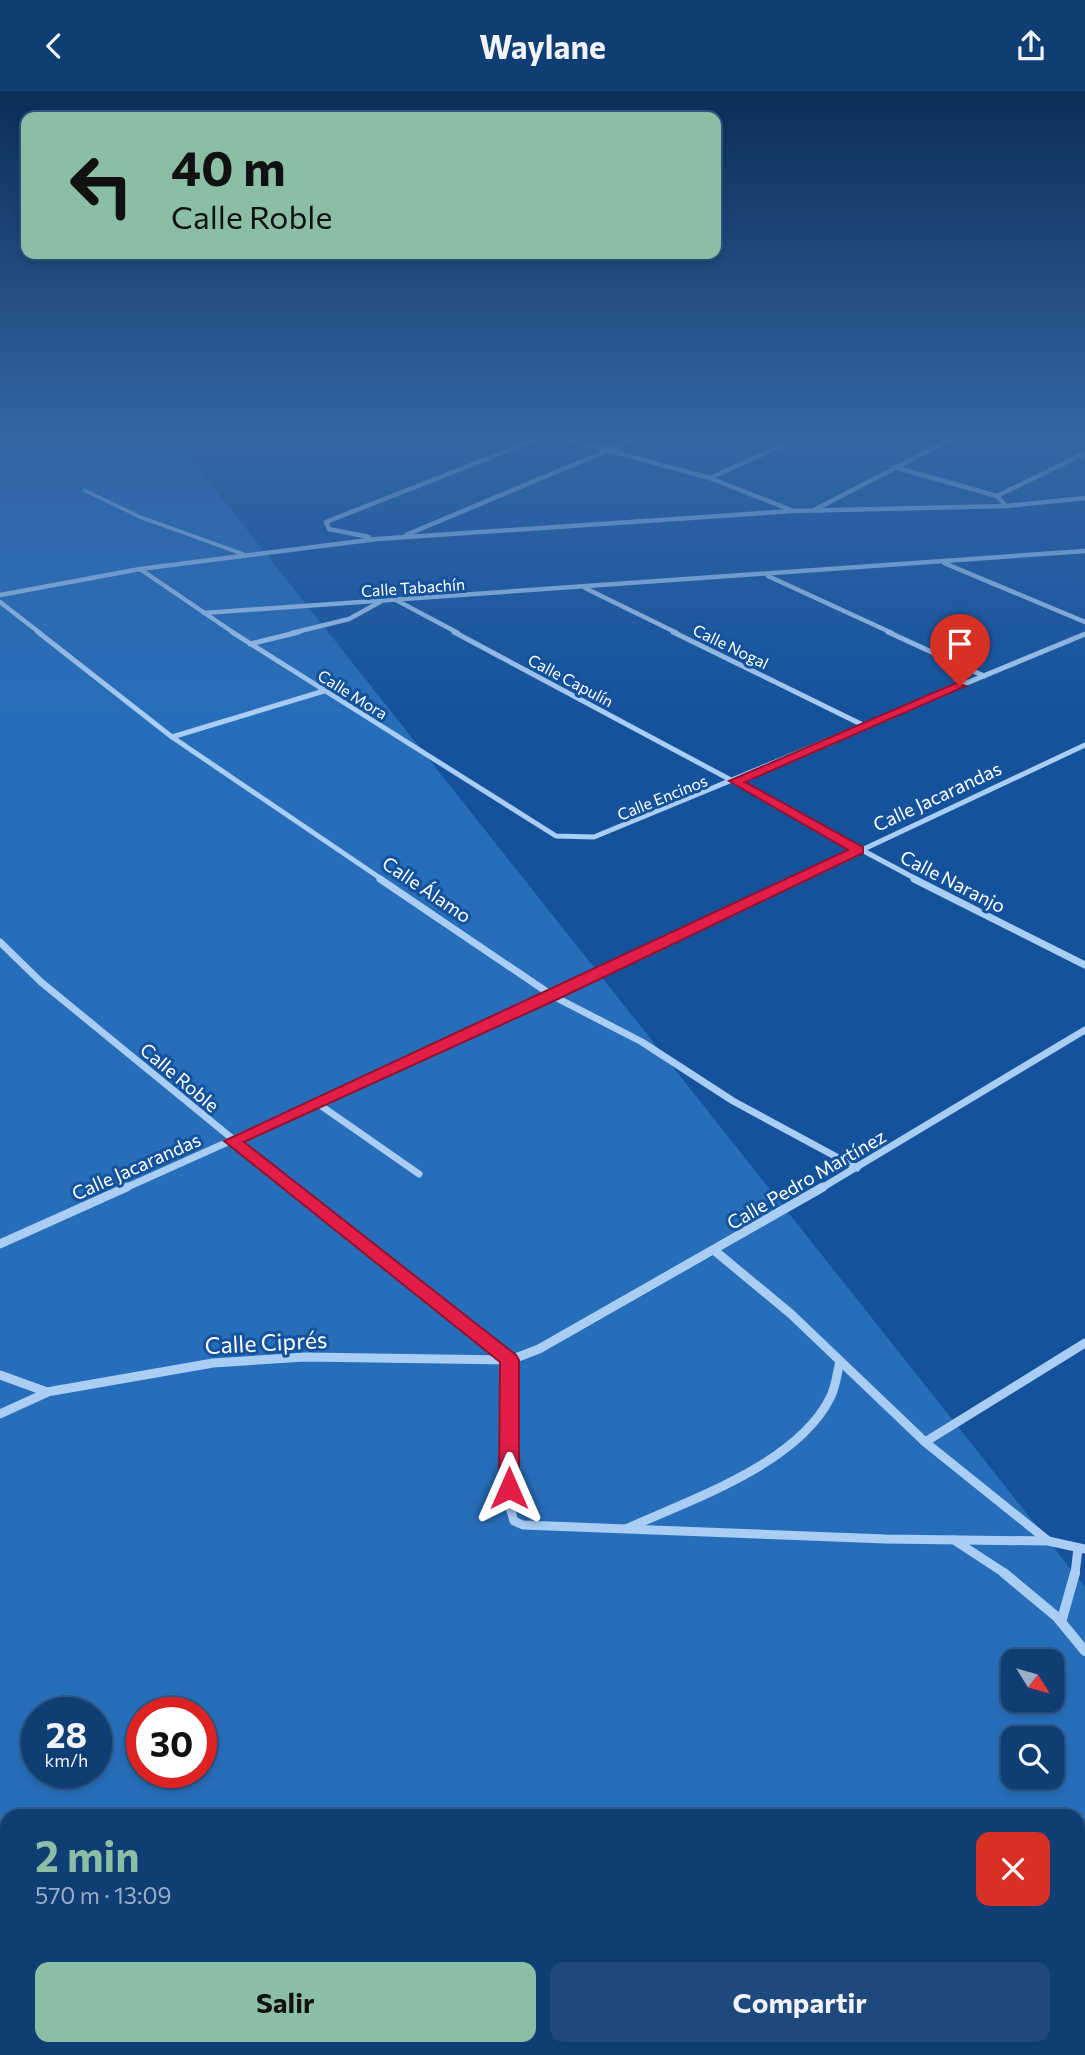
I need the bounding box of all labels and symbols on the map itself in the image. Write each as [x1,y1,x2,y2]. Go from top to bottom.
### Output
street label: Calle Tabachín [360,574,466,600]
pin [930,614,990,686]
street label: Calle Nogal [690,620,772,672]
street label: Calle Capulín [525,650,617,710]
street label: Calle Mora [315,665,391,723]
street label: Calle Jacarandas [869,756,1005,836]
street label: Calle Encinos [614,770,710,824]
street label: Calle Naranjo [897,845,1009,917]
street label: Calle Álamo [378,851,476,927]
street label: Calle Roble [136,1037,224,1117]
street label: Calle Pedro Martínez [722,1124,890,1234]
street label: Calle Jacarandas [68,1127,204,1205]
street label: Calle Ciprés [204,1325,328,1359]
position arrow [472,1451,546,1525]
north arrow [1001,1649,1064,1711]
speed limit sign: 30 [126,1697,217,1788]

